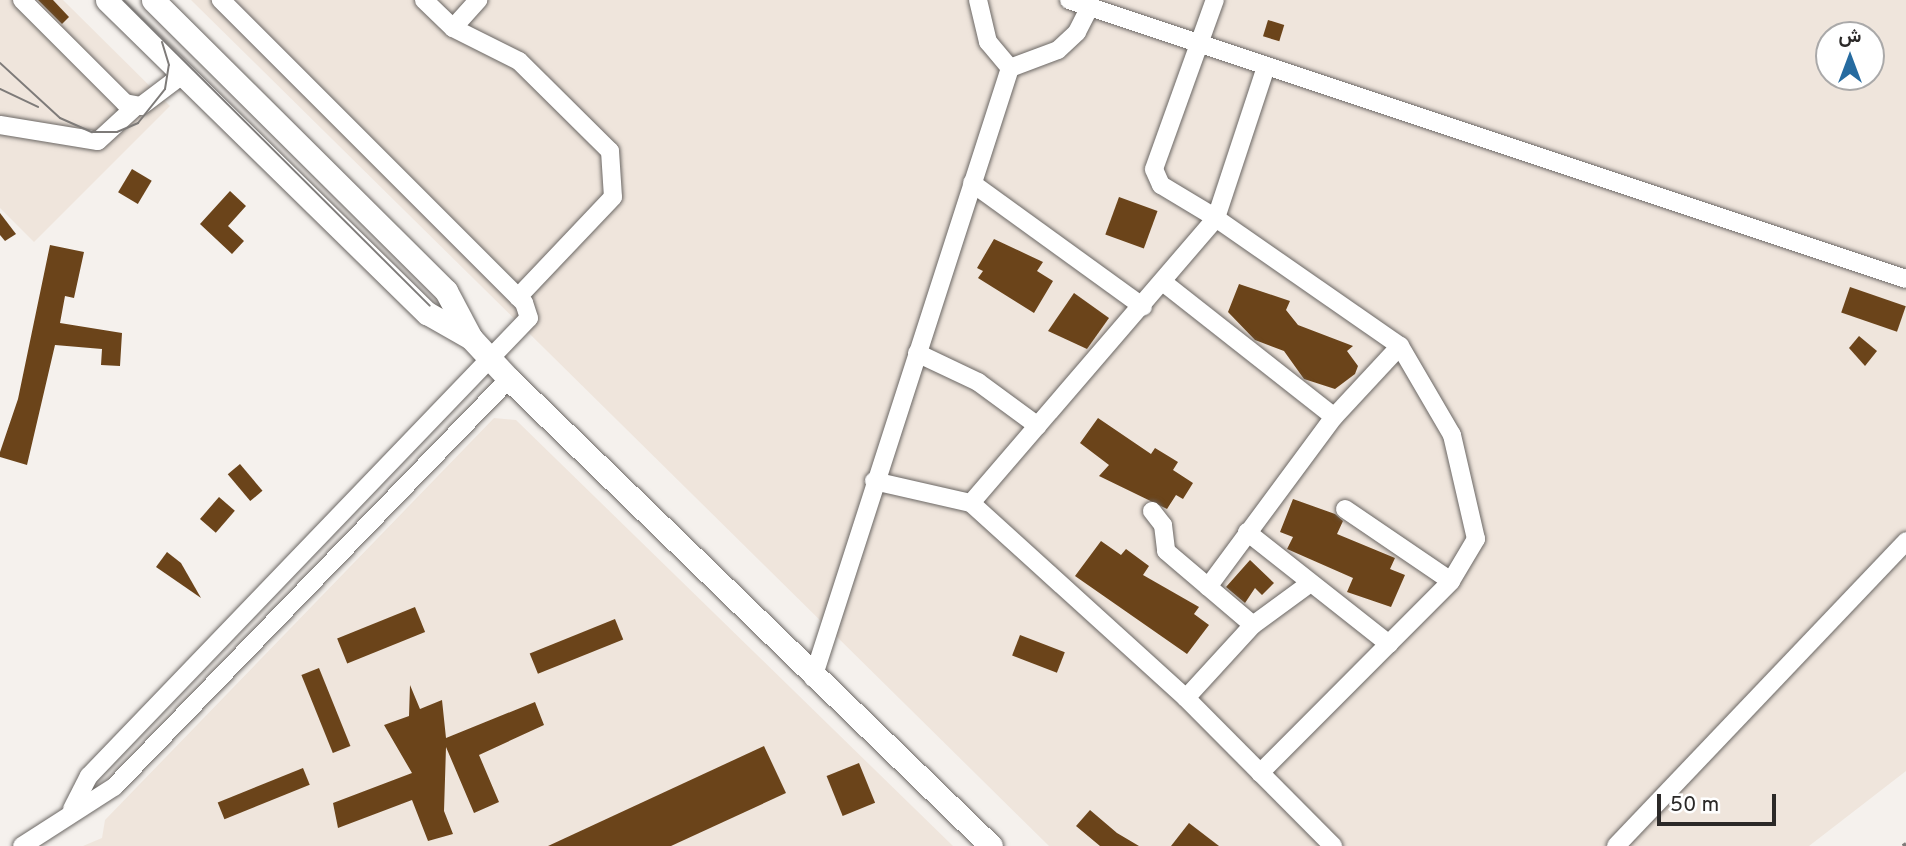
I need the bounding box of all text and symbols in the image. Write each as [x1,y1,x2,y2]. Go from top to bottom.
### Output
north arrow [1815,21,1885,91]
text: ش [1839,25,1861,49]
scale bar [1661,780,1780,824]
text: 50 m [1670,792,1719,819]

